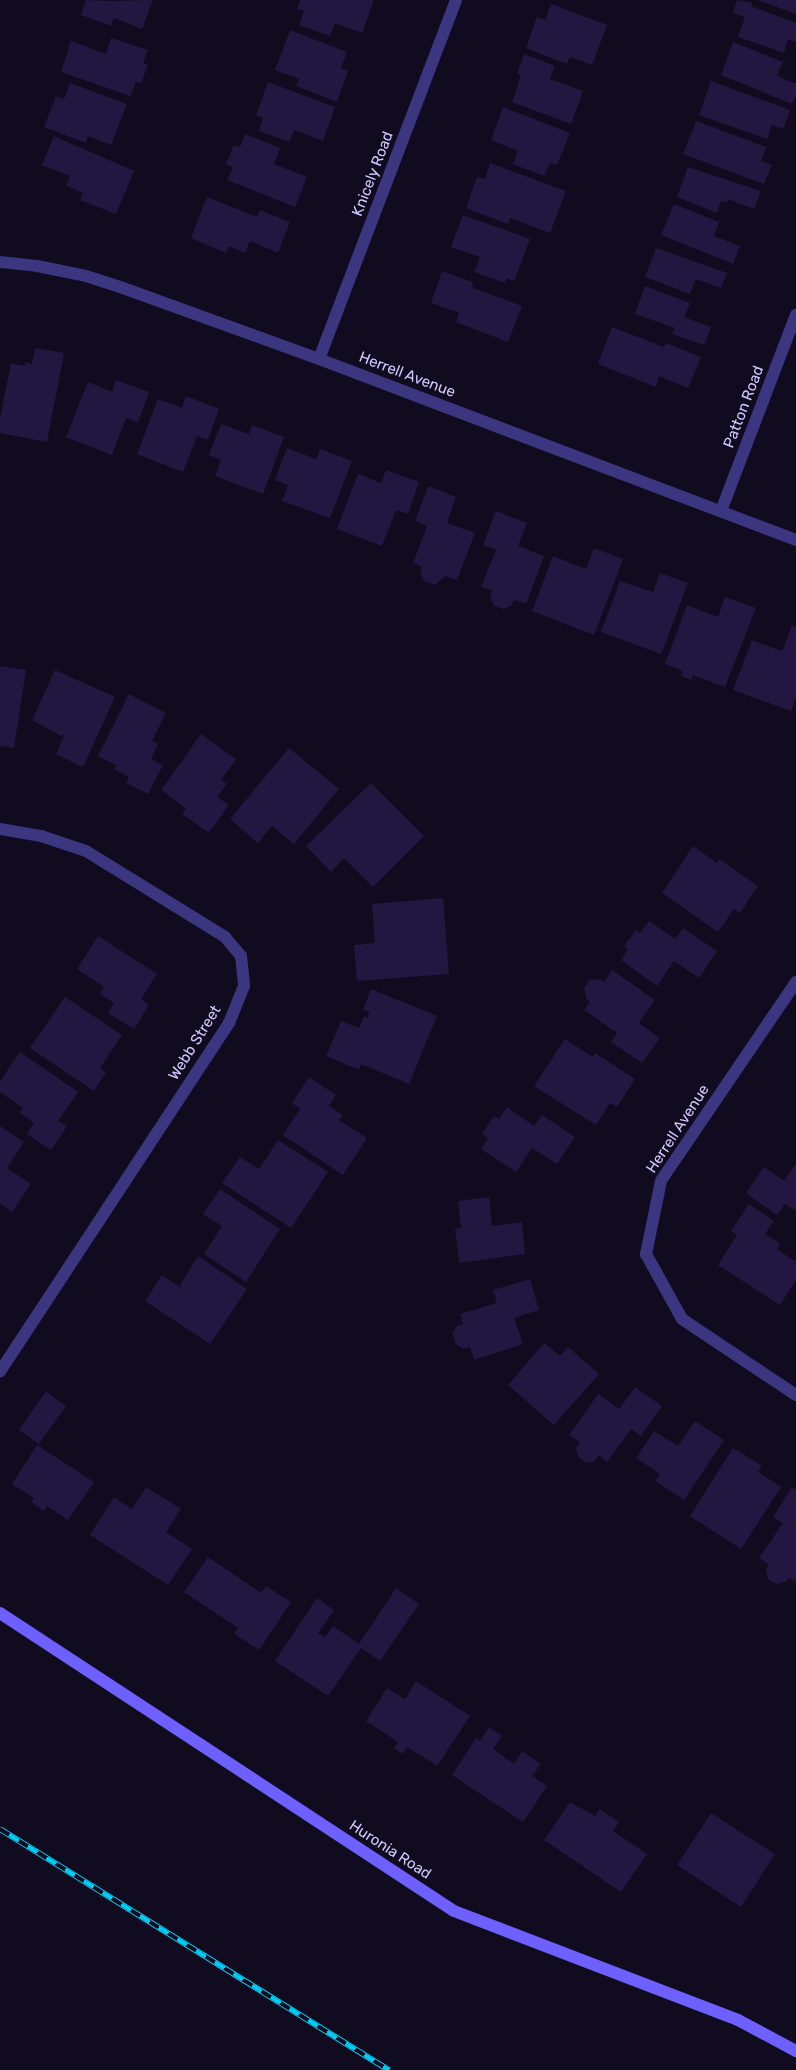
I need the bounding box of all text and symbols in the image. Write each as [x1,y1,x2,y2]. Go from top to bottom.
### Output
street label: Knicely Road [349,129,397,219]
street label: Herrell Avenue [356,348,458,402]
street label: Patton Road [720,363,768,451]
street label: Webb Street [165,1002,225,1084]
street label: Herrell Avenue [643,1081,713,1177]
street label: Huronia Road [346,1817,434,1883]

